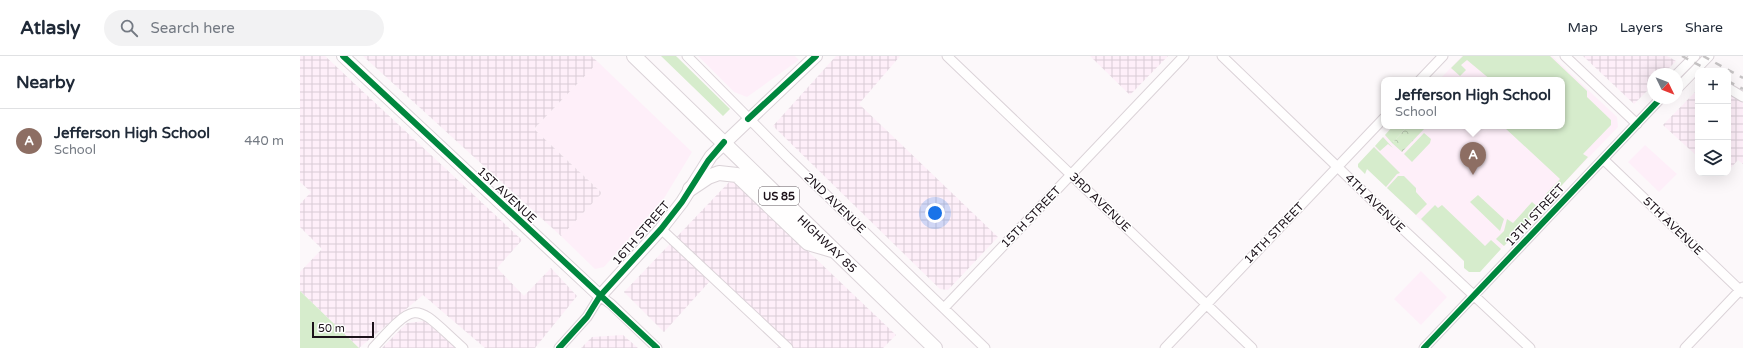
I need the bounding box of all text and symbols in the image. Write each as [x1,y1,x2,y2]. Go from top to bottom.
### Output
search box [104,10,384,46]
text: Atlasly [20,17,80,39]
icon: search [118,17,140,39]
text: Search here [150,19,235,37]
text: Map [1568,19,1598,36]
text: Layers [1620,19,1663,36]
text: Share [1685,19,1723,36]
north arrow [1647,68,1683,104]
map controls [1695,68,1731,176]
button: + [1695,68,1731,104]
text: Nearby [16,72,75,93]
popup [1381,77,1565,129]
text: Jefferson High School [1395,86,1551,104]
text: School [1395,104,1437,120]
button: − [1695,104,1731,140]
text: Jefferson High School [54,124,210,142]
text: A [24,133,34,149]
text: 440 m [244,133,284,149]
button: layers [1695,140,1731,176]
text: School [54,142,96,158]
pin: A [1460,142,1486,175]
street label: 1ST AVENUE [475,164,540,226]
street label: 2ND AVENUE [801,170,869,236]
street label: 3RD AVENUE [1067,170,1134,235]
street label: 4TH AVENUE [1342,171,1408,235]
street label: 13TH STREET [1503,180,1568,249]
street label: 15TH STREET [998,183,1064,251]
road number: US 85 [759,187,799,205]
street label: 5TH AVENUE [1640,194,1706,258]
street label: 16TH STREET [609,198,673,268]
street label: 14TH STREET [1241,199,1307,267]
your location [925,203,945,223]
street label: HIGHWAY 85 [794,212,860,276]
scale bar [312,320,374,339]
text: 50 m [318,322,345,335]

